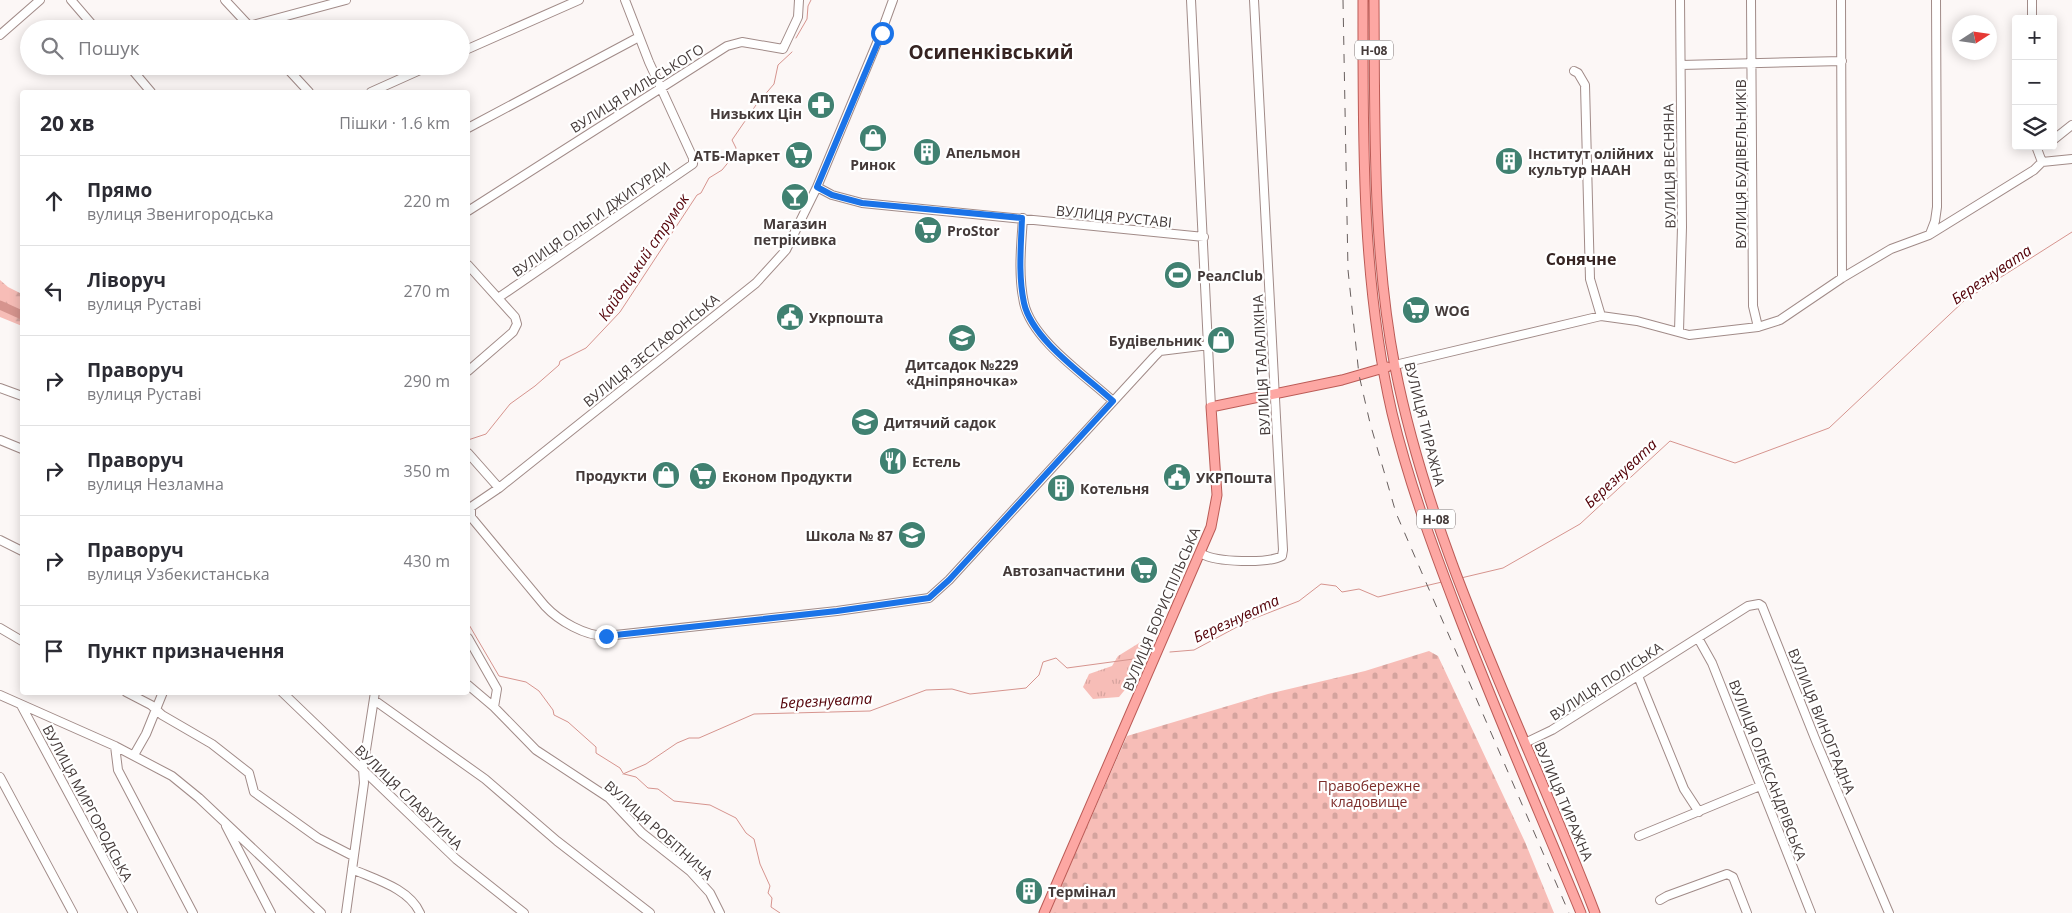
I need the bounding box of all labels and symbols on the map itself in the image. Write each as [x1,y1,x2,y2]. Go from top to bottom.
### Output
north arrow [1952,15,1997,60]
route start [871,22,894,45]
street label: ВУЛИЦЯ РИЛЬСЬКОГО [567,39,707,137]
district label: Осипенківський [909,39,1073,65]
road number: Н-08 [1355,40,1393,60]
street label: ВУЛИЦЯ БУДІВЕЛЬНИКІВ [1731,79,1750,249]
place label: Аптека Низьких Цін [710,88,802,123]
pharmacy icon: Аптека Низьких Цін [806,90,836,120]
street label: ВУЛИЦЯ ВЕСНЯНА [1658,103,1680,229]
shop icon: Ринок [858,123,888,153]
building icon: Апельмон [912,137,942,167]
supermarket icon: АТБ-Маркет [784,140,814,170]
place label: Апельмон [946,143,1020,162]
place label: Інститут олійних культур НААН [1528,144,1654,179]
place label: АТБ-Маркет [694,146,780,165]
building icon: Інститут олійних культур НААН [1494,146,1524,176]
place label: Ринок [850,155,896,174]
street label: ВУЛИЦЯ ОЛЬГИ ДЖИГУРДИ [508,157,674,281]
bar icon: Магазин петрікивка [780,182,810,212]
water label: Кайдацький струмок [593,189,693,324]
street label: ВУЛИЦЯ РУСТАВІ [1055,200,1173,232]
place label: Магазин петрікивка [754,214,836,249]
supermarket icon: ProStor [913,215,943,245]
place label: ProStor [947,221,1000,240]
water label: Березнувата [1947,240,2035,308]
district label: Сонячне [1546,248,1616,270]
sports icon: РеалClub [1163,260,1193,290]
place label: РеалClub [1197,266,1263,285]
street label: ВУЛИЦЯ ЗЕСТАФОНСЬКА [579,289,723,411]
street label: ВУЛИЦЯ ТАЛАЛІХІНА [1248,294,1274,436]
supermarket icon: WOG [1401,295,1431,325]
place label: WOG [1435,301,1470,320]
public building icon: Укрпошта [775,302,805,332]
place label: Укрпошта [809,308,883,327]
school or university icon: Дитсадок №229 «Дніпряночка» [947,323,977,353]
shop icon: Будівельник [1206,325,1236,355]
place label: Будівельник [1109,331,1202,350]
place label: Дитсадок №229 «Дніпряночка» [906,355,1018,390]
street label: ВУЛИЦЯ ТИРАЖНА [1400,360,1450,488]
school or university icon: Дитячий садок [850,407,880,437]
place label: Дитячий садок [884,413,996,432]
water label: Березнувата [1579,434,1661,512]
restaurant icon: Естель [878,446,908,476]
place label: Естель [912,452,961,471]
shop icon: Продукти [651,460,681,490]
supermarket icon: Економ Продукти [688,461,718,491]
public building icon: УКРПошта [1162,462,1192,492]
place label: Продукти [575,466,647,485]
place label: Економ Продукти [722,467,852,486]
place label: УКРПошта [1196,468,1272,487]
building icon: Котельня [1046,473,1076,503]
place label: Котельня [1080,479,1149,498]
road number: Н-08 [1417,509,1455,528]
school or university icon: Школа № 87 [897,520,927,550]
street label: ВУЛИЦЯ БОРИСПІЛЬСЬКА [1118,524,1204,694]
place label: Школа № 87 [805,526,893,545]
supermarket icon: Автозапчастини [1129,555,1159,585]
place label: Автозапчастини [1003,561,1125,580]
water label: Березнувата [1190,589,1283,647]
route end [595,625,618,648]
street label: ВУЛИЦЯ ПОЛІСЬКА [1546,637,1666,725]
street label: ВУЛИЦЯ ВИНОГРАДНА [1784,645,1860,797]
street label: ВУЛИЦЯ ОЛЕКСАНДРІВСЬКА [1725,677,1811,863]
water label: Березнувата [779,688,873,712]
street label: ВУЛИЦЯ МИРГОРОДСЬКА [39,721,137,885]
street label: ВУЛИЦЯ ТИРАЖНА [1530,739,1598,864]
street label: ВУЛИЦЯ СЛАВУТИЧА [351,740,467,854]
street label: ВУЛИЦЯ РОБІТНИЧА [601,776,717,884]
park label: Правобережне кладовище [1318,776,1420,811]
building icon: Термінал [1014,876,1044,906]
place label: Термінал [1048,882,1116,901]

